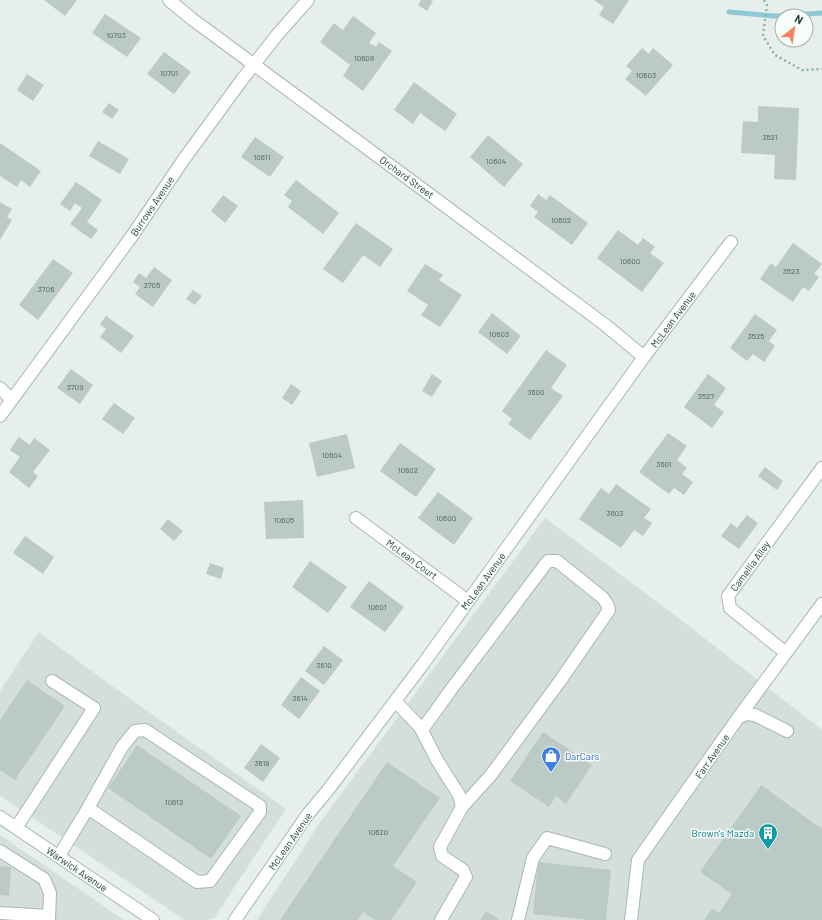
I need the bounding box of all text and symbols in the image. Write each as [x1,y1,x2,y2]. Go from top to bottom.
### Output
north arrow [774,8,814,48]
text: N [793,11,806,26]
house number: 10703 [106,30,126,40]
house number: 10608 [354,53,374,63]
house number: 10701 [160,68,178,78]
house number: 10603 [636,70,656,80]
house number: 3521 [762,132,778,142]
house number: 10611 [254,152,271,162]
street label: Orchard Street [378,153,437,201]
house number: 10604 [486,156,506,166]
street label: Burrows Avenue [128,174,176,238]
house number: 10602 [551,215,571,225]
house number: 10600 [620,256,640,266]
house number: 3523 [783,266,799,276]
house number: 3705 [144,280,160,290]
house number: 3706 [38,284,54,294]
street label: McLean Avenue [648,288,698,350]
house number: 10603 [489,329,509,339]
house number: 3525 [748,331,764,341]
house number: 3709 [67,382,83,392]
house number: 3600 [527,387,545,397]
house number: 3527 [698,391,714,401]
house number: 10604 [322,450,342,460]
house number: 3601 [656,459,672,469]
house number: 10602 [398,465,418,475]
house number: 3603 [607,508,623,518]
house number: 10600 [436,513,456,523]
house number: 10605 [274,515,294,525]
street label: McLean Court [384,536,440,582]
street label: Camellia Alley [728,538,773,594]
street label: McLean Avenue [458,550,508,612]
house number: 10601 [368,602,386,612]
house number: 3610 [316,660,332,670]
house number: 3614 [292,693,308,703]
street label: Farr Avenue [692,731,732,781]
shop icon: DarCars [540,745,562,773]
place label: DarCars [565,750,600,762]
house number: 3618 [254,758,270,768]
house number: 10612 [165,797,183,807]
street label: McLean Avenue [266,810,314,872]
building icon: Brown's Mazda [757,822,779,850]
house number: 10620 [368,827,388,837]
place label: Brown's Mazda [691,827,754,839]
street label: Warwick Avenue [44,844,110,894]

